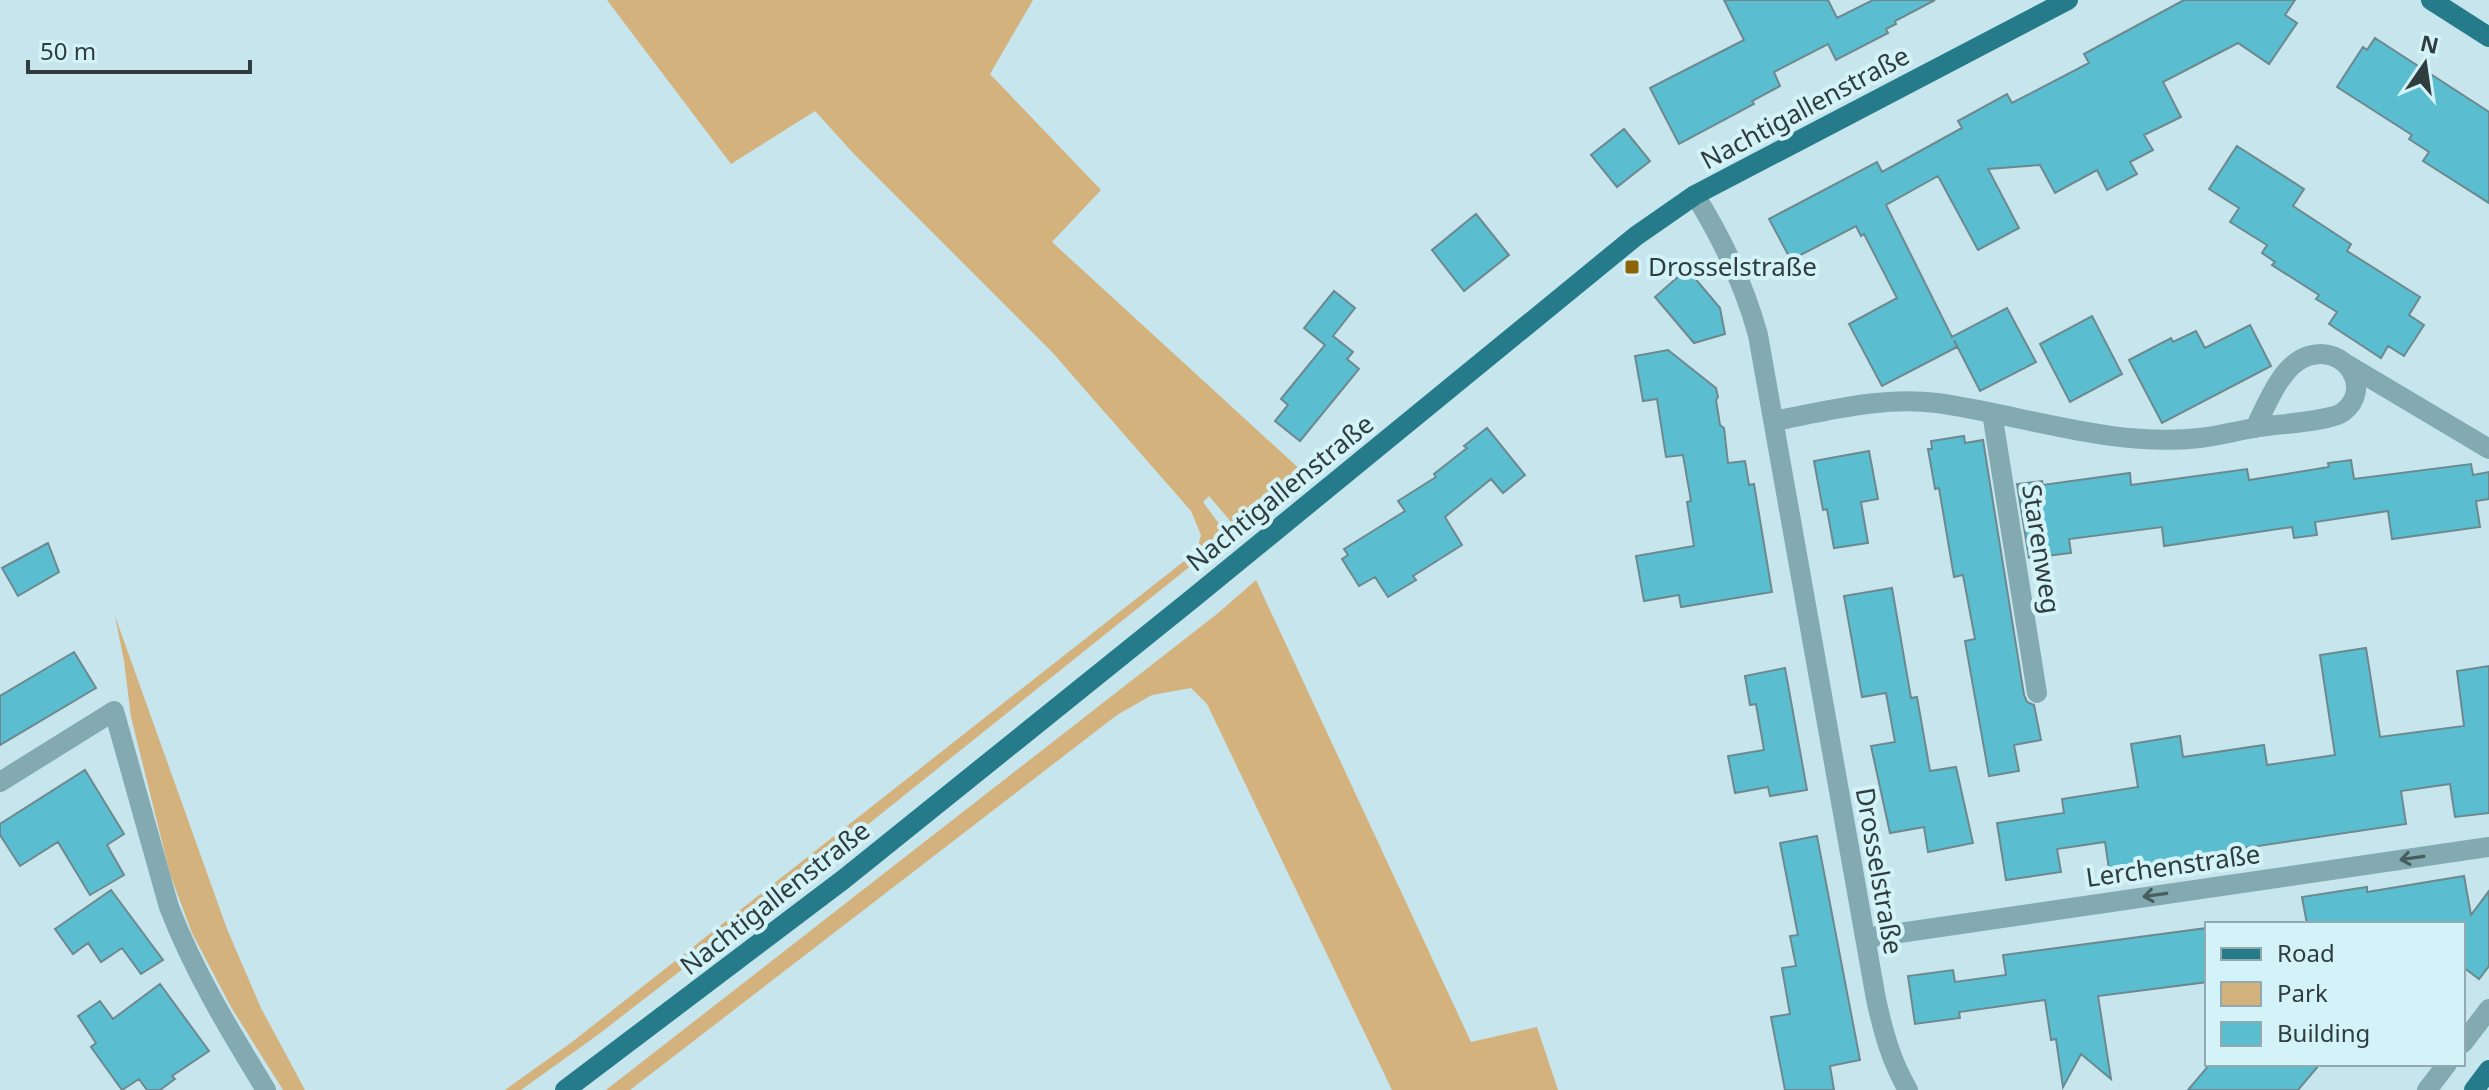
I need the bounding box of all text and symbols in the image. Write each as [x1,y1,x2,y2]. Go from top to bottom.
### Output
scale bar [28,24,250,74]
north arrow [2385,24,2465,104]
text: N [2418,27,2442,60]
text: 50 m [40,34,96,67]
street label: Nachtigallenstraße [1694,37,1915,177]
place label: Drosselstraße [1648,248,1817,284]
marker: Drosselstraße [1623,258,1641,276]
street label: Nachtigallenstraße [1178,405,1381,579]
street label: Starenweg [2014,482,2070,616]
street label: Drosselstraße [1848,785,1912,957]
street label: Nachtigallenstraße [672,812,877,983]
street label: Lerchenstraße [2083,835,2262,895]
one-way arrow [2400,851,2425,866]
one-way arrow [2142,888,2168,903]
legend [2205,922,2465,1066]
text: Road [2277,936,2335,969]
text: Park [2277,976,2328,1009]
text: Building [2277,1016,2370,1049]

